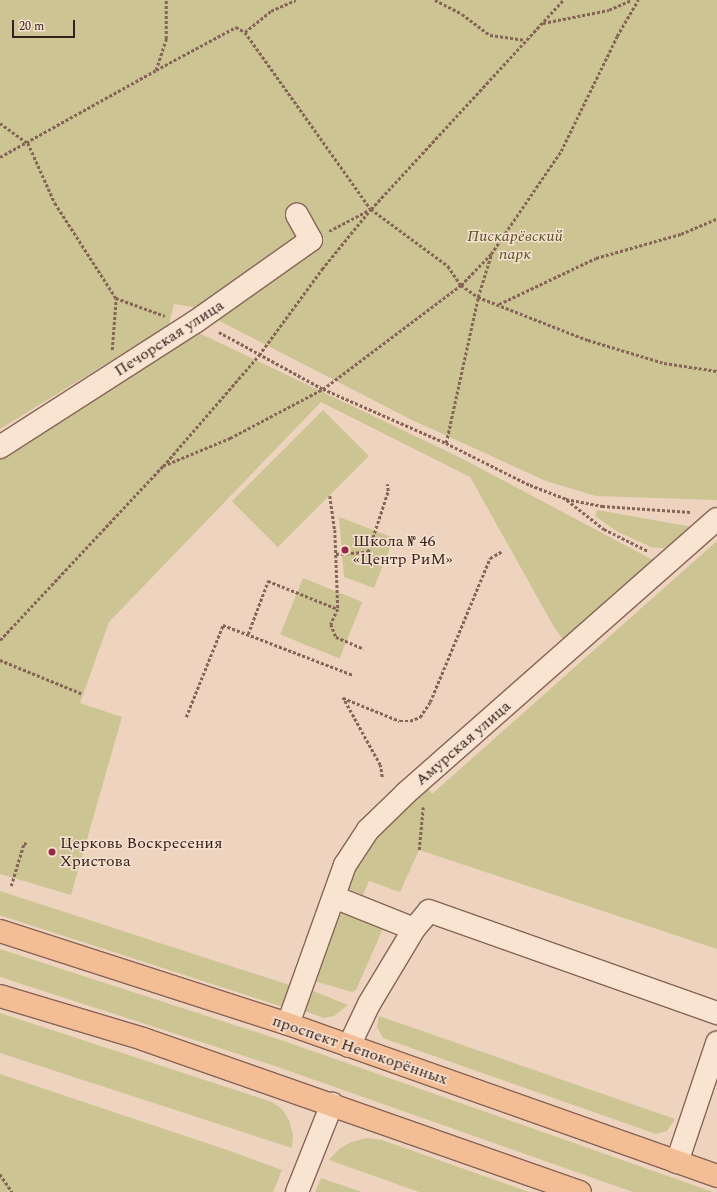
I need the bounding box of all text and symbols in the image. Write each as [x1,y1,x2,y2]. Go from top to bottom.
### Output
scale bar [14,12,77,38]
text: 20 m [19,17,44,36]
park label: Пискарёвский парк [467,226,563,264]
street label: Печорская улица [111,295,227,381]
place label: Школа № 46 «Центр РиМ» [353,531,453,569]
marker: Школа № 46 «Центр РиМ» [340,545,350,555]
street label: Амурская улица [411,696,515,790]
place label: Церковь Воскресения Христова [60,833,223,871]
marker: Церковь Воскресения Христова [47,847,57,857]
street label: проспект Непокорённых [270,1011,450,1089]

